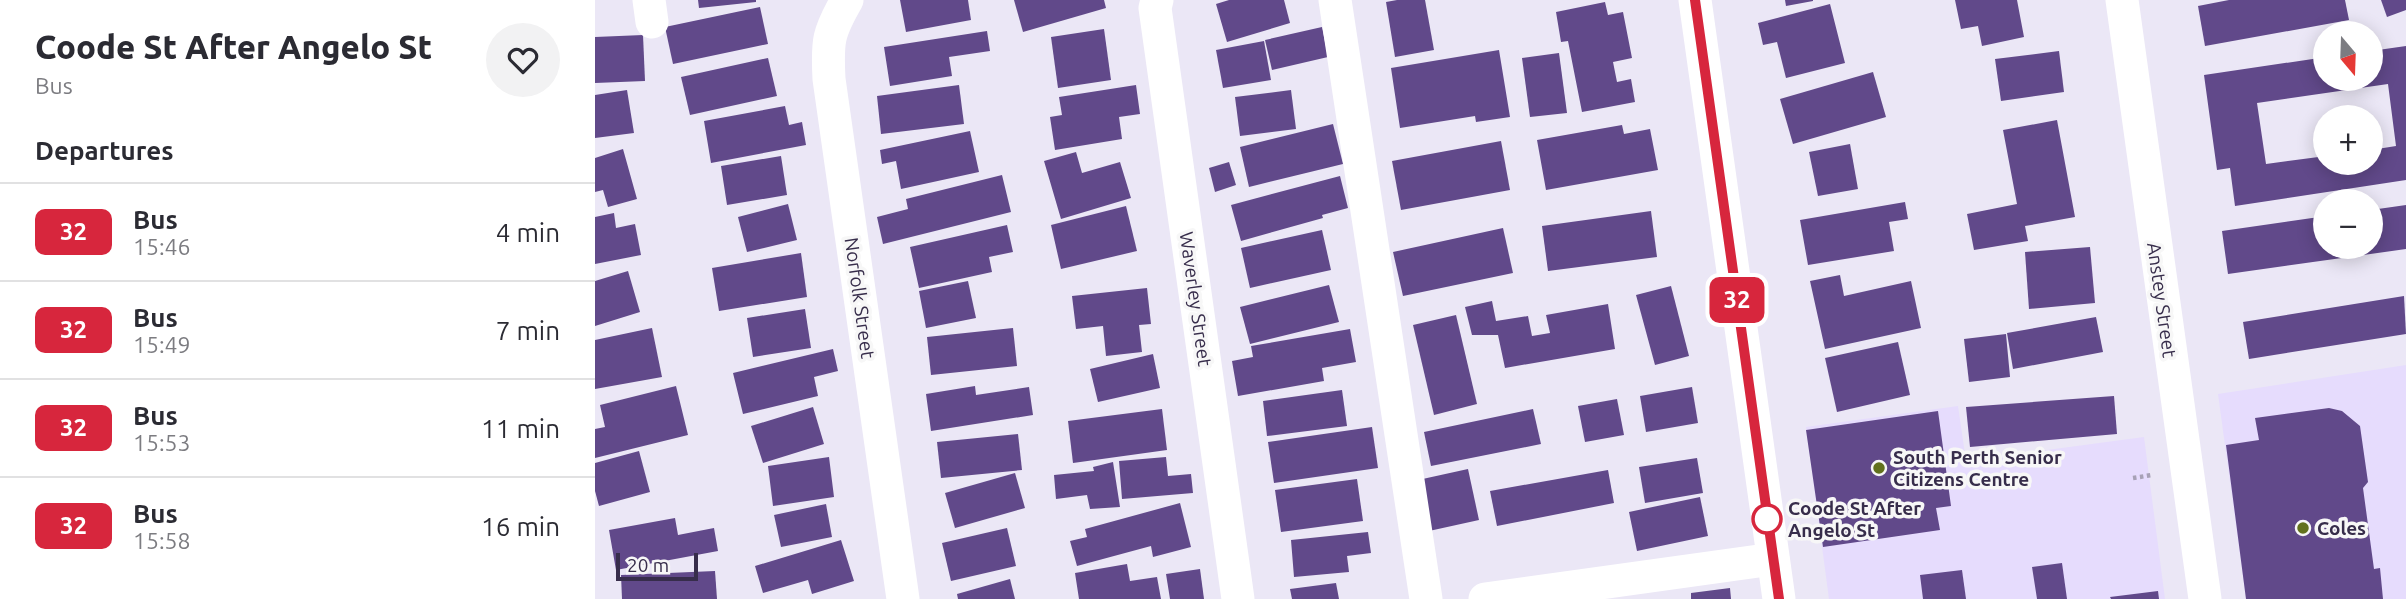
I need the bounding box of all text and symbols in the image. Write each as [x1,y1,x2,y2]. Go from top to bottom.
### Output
north arrow [2313,21,2383,91]
map controls [2313,21,2383,259]
button: heart [486,23,560,97]
text: Coode St After Angelo St [35,28,432,65]
text: Bus [35,73,73,98]
button: + [2313,105,2383,175]
text: Departures [35,136,173,165]
button: − [2313,189,2383,259]
text: Bus [133,205,178,234]
text: 32 [60,218,87,245]
text: 4 min [496,218,560,247]
street label: Waverley Street [1176,230,1216,368]
text: 15:46 [133,234,191,259]
street label: Norfolk Street [841,236,879,361]
street label: Anstey Street [2143,241,2181,359]
line badge: 32 [1705,277,1769,323]
text: 32 [1723,286,1751,313]
text: Bus [133,303,178,332]
text: 32 [60,316,87,343]
text: 7 min [496,316,560,345]
text: 15:49 [133,332,191,357]
text: Bus [133,401,178,430]
text: 32 [60,414,87,441]
text: 11 min [481,414,560,443]
text: 15:53 [133,430,191,455]
place label: South Perth Senior Citizens Centre [1893,446,2062,490]
marker: South Perth Senior Citizens Centre [1871,460,1887,476]
place label: Coode St After Angelo St [1788,497,1921,541]
text: Bus [133,499,178,528]
marker: Coode St After Angelo St [1752,504,1782,534]
text: 32 [60,512,87,539]
text: 16 min [481,512,560,541]
place label: Coles [2317,517,2366,539]
marker: Coles [2295,520,2311,536]
text: 15:58 [133,528,191,553]
scale bar [616,550,698,582]
text: 20 m [627,554,669,576]

